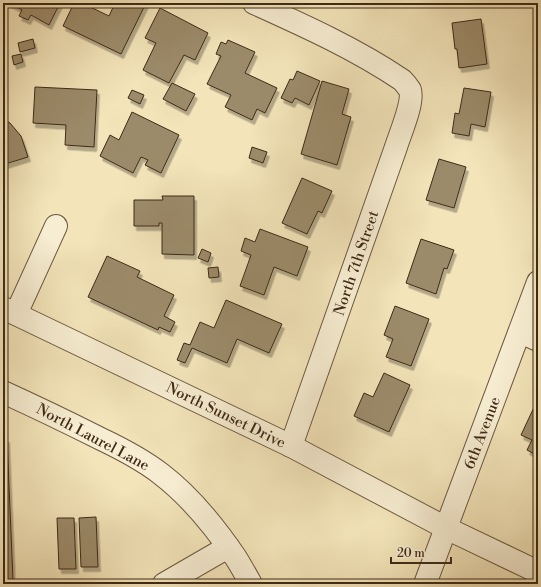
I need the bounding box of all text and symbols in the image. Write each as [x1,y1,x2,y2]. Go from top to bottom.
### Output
street label: North 7th Street [330,208,384,318]
street label: North Sunset Drive [163,378,289,453]
street label: 6th Avenue [460,394,505,472]
street label: North Laurel Lane [33,400,153,475]
scale bar [391,539,451,565]
text: 20 m [397,546,425,561]

